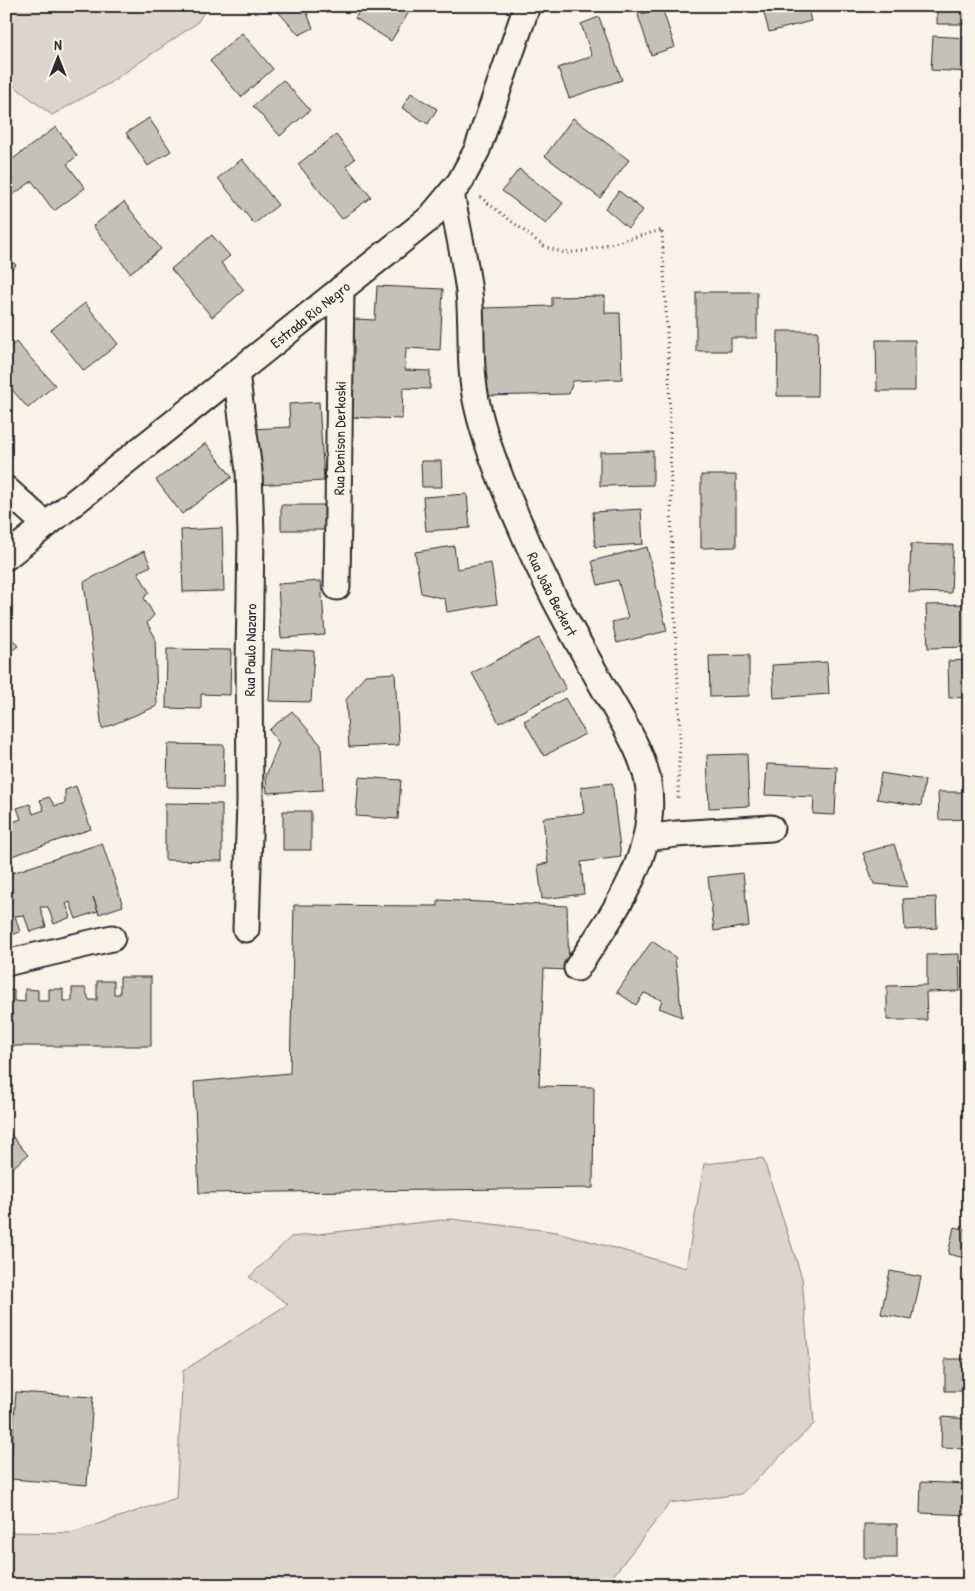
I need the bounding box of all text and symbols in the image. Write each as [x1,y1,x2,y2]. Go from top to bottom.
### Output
north arrow [32,32,82,82]
text: N [54,35,62,54]
street label: Estrada Rio Negro [266,276,354,352]
street label: Rua Denison Derkoski [328,381,350,495]
street label: Rua João Beckert [523,548,583,640]
street label: Rua Paulo Nazaro [239,603,261,697]

